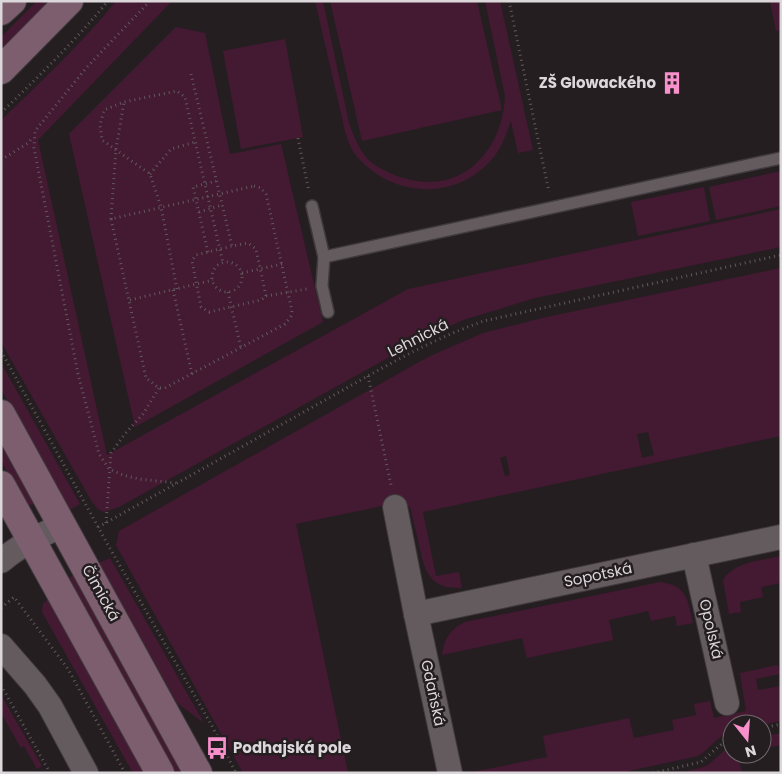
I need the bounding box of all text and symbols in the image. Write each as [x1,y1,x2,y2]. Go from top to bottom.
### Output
building icon: ZŠ Glowackého [659,70,685,96]
place label: ZŠ Glowackého [539,72,656,93]
street label: Lehnická [384,313,452,362]
street label: Sopotská [562,557,634,592]
street label: Čimická [77,561,126,625]
street label: Opolská [694,597,729,661]
street label: Gdaňská [416,658,451,728]
north arrow [722,714,772,764]
bus stop icon: Podhajská pole [204,735,230,761]
place label: Podhajská pole [233,737,351,758]
text: N [743,740,759,763]

